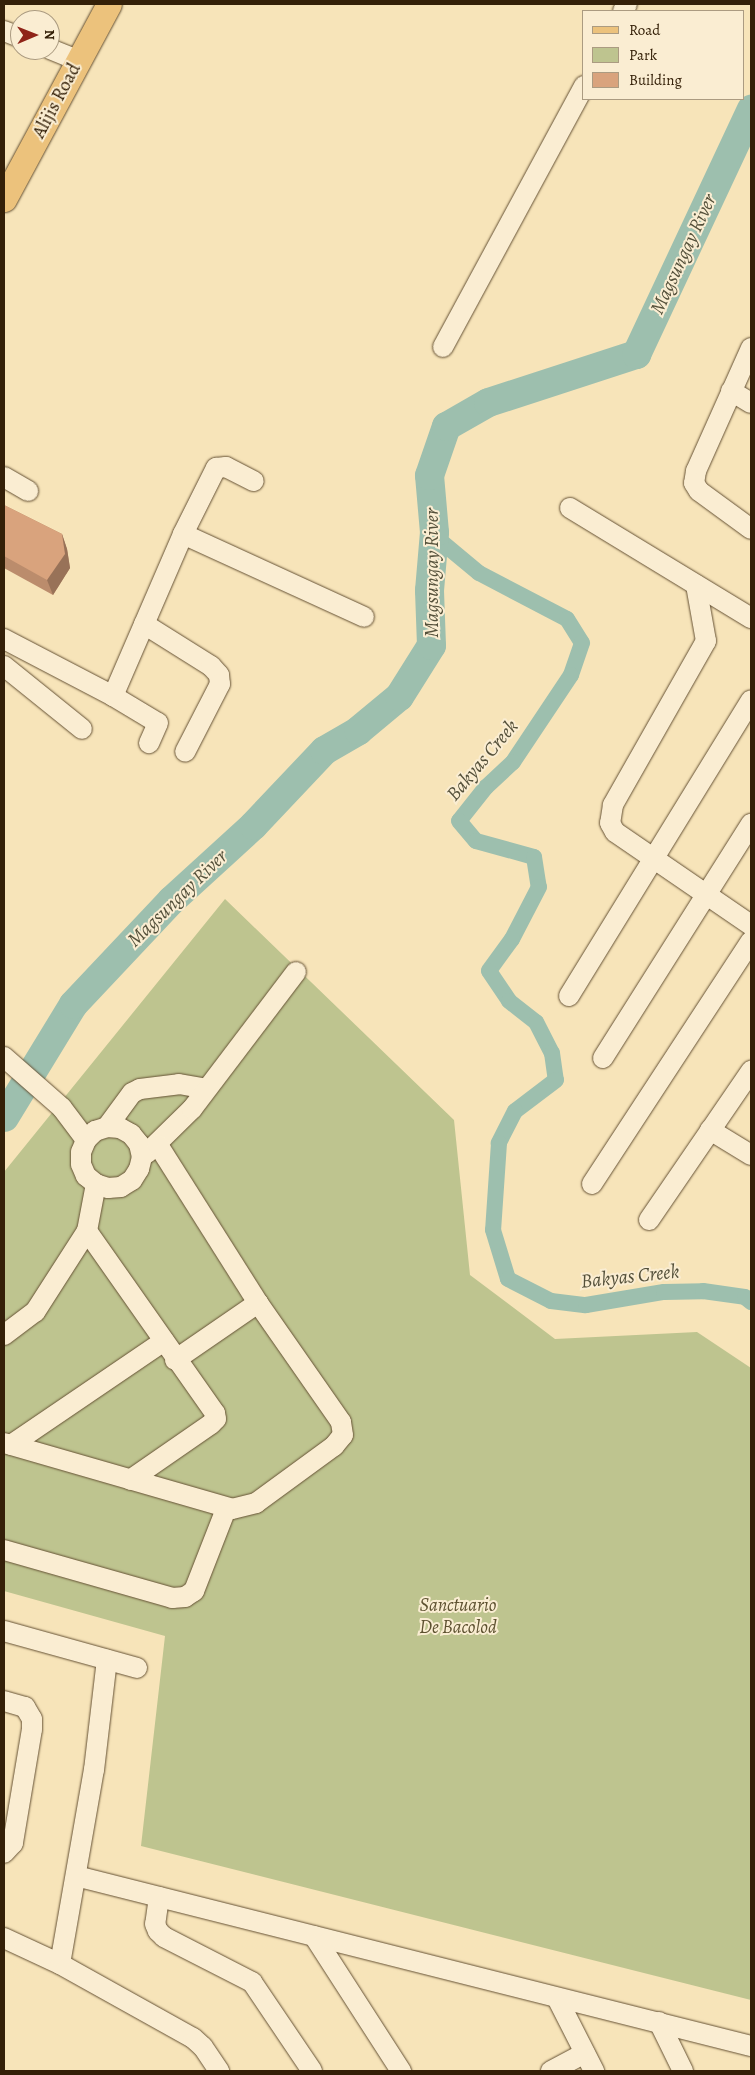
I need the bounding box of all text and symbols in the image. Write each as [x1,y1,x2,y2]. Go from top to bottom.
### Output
north arrow [10,10,60,60]
legend [582,10,745,100]
text: Road [629,20,660,40]
text: N [40,29,59,40]
text: Park [629,45,657,65]
street label: Alijis Road [28,60,86,142]
text: Building [629,70,682,90]
water label: Magsungay River [645,190,721,318]
water label: Magsungay River [419,508,443,638]
water label: Bakyas Creek [441,714,523,806]
water label: Magsungay River [122,844,232,952]
water label: Bakyas Creek [580,1259,680,1293]
park label: Sanctuario De Bacolod [419,1595,497,1639]

